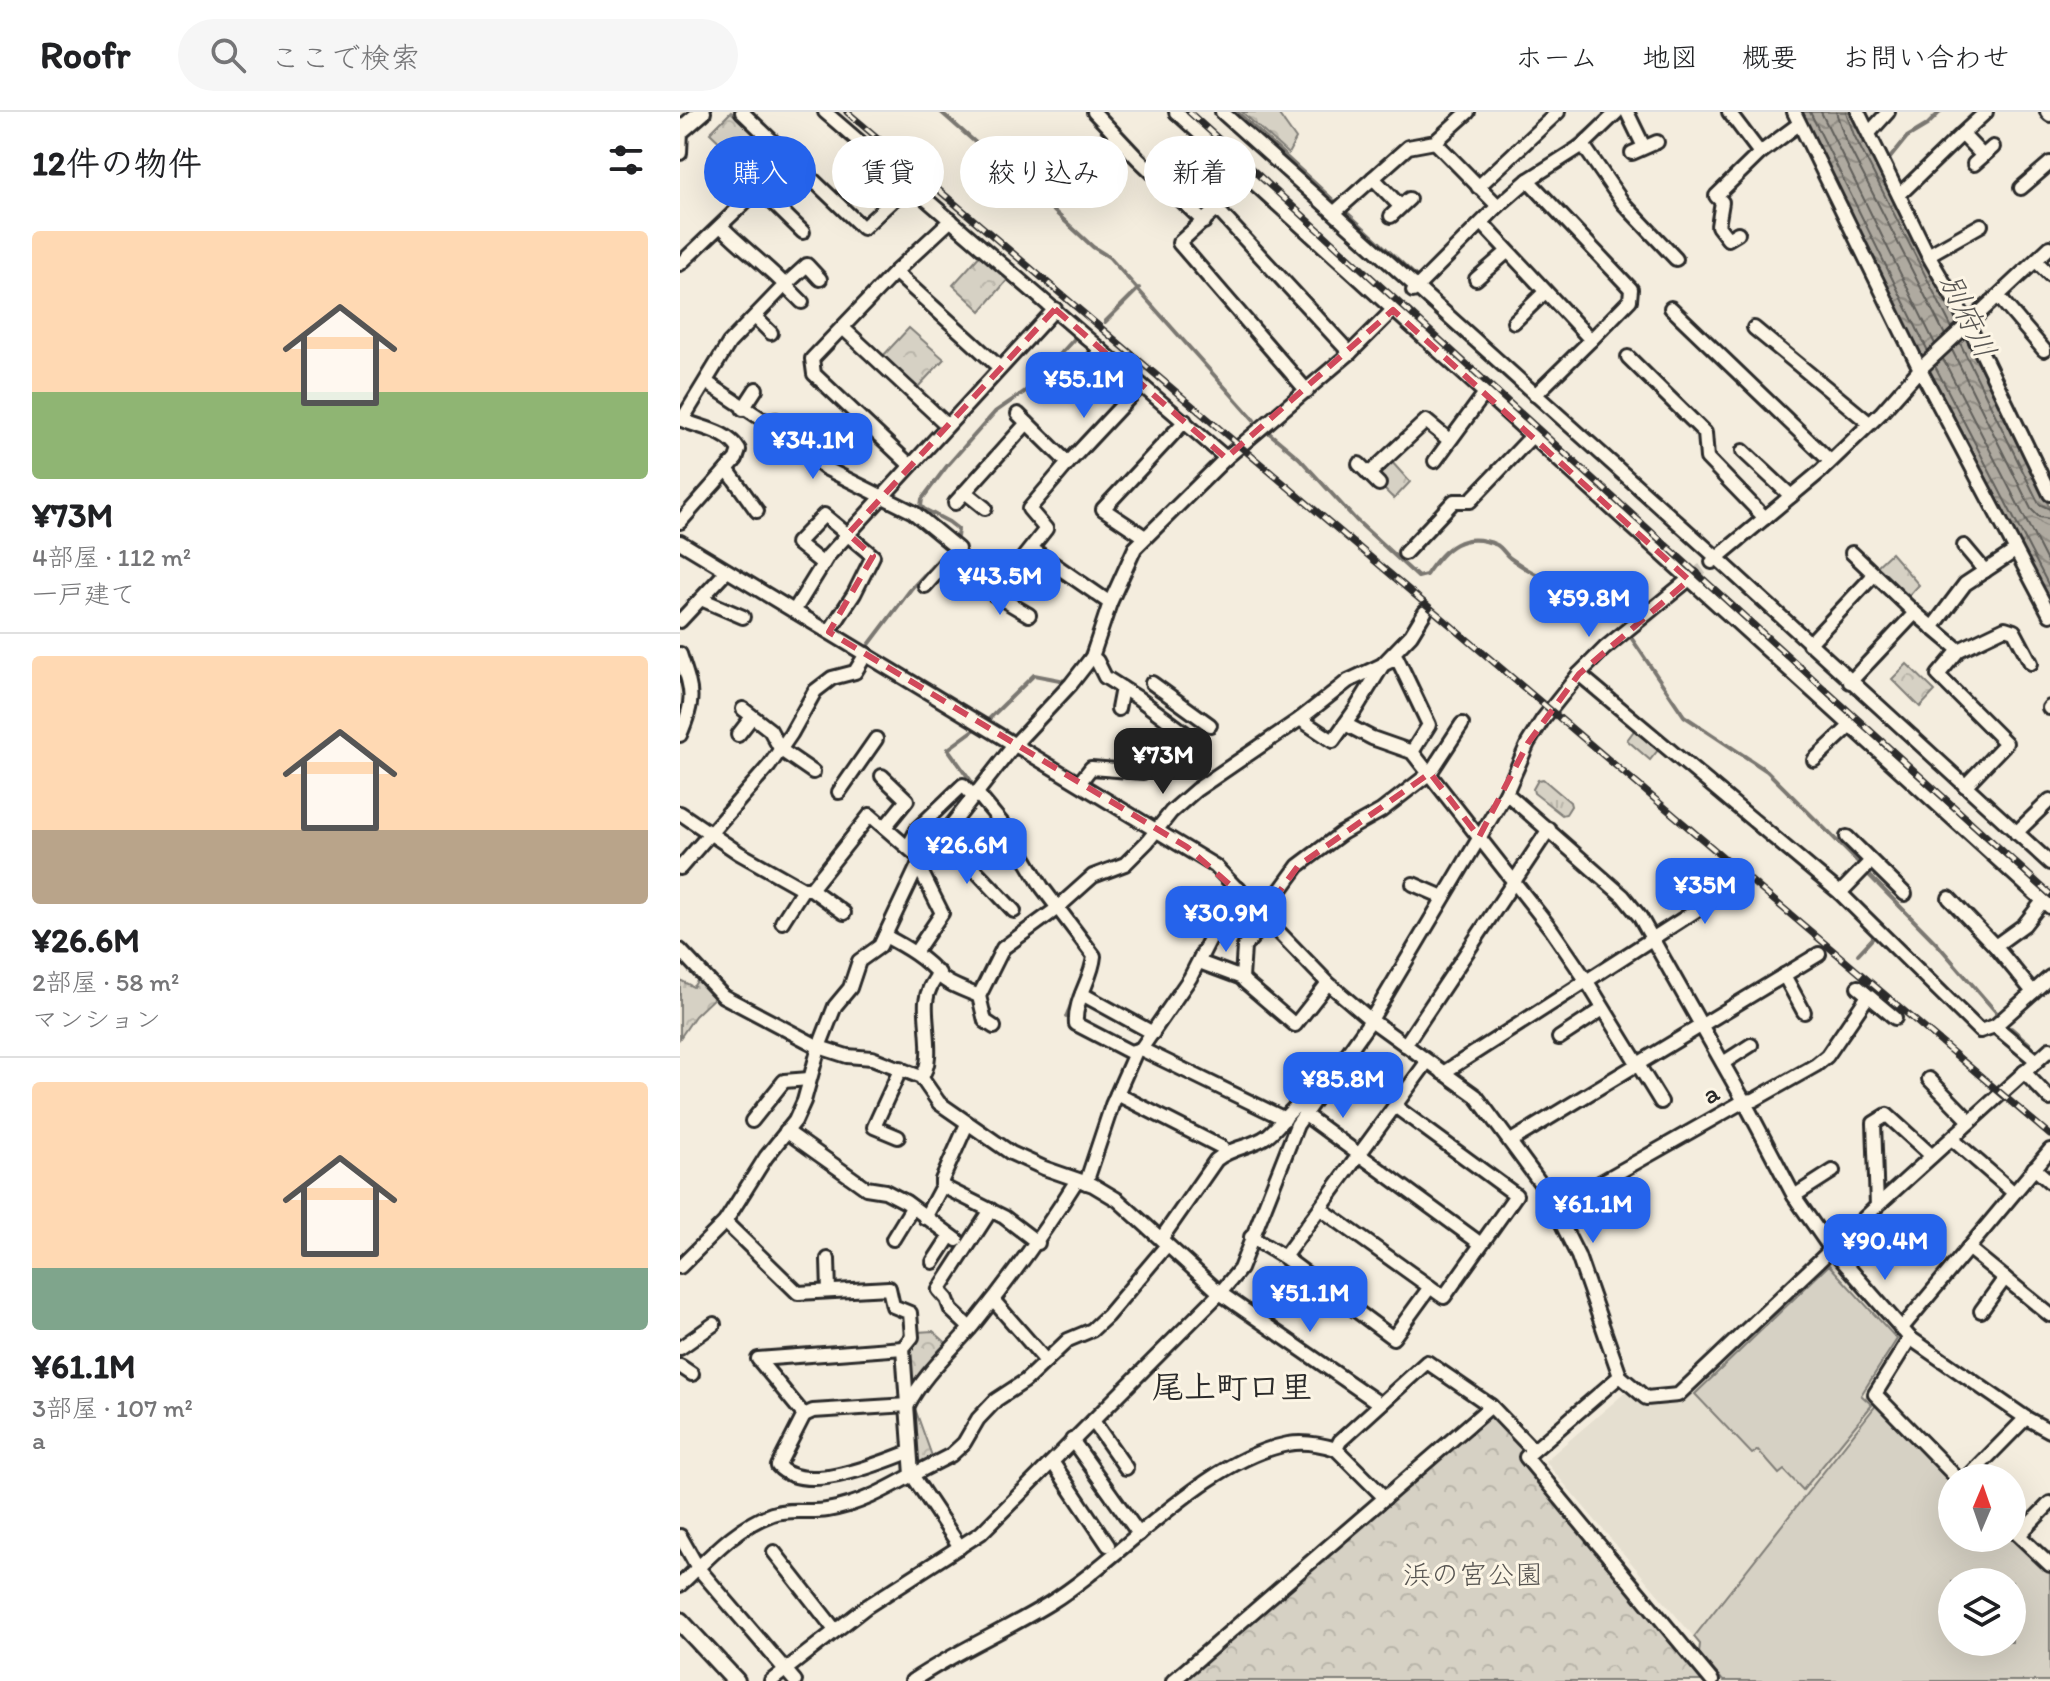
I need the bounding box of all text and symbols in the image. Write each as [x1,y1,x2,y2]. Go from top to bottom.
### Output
search box [178,19,738,91]
text: Roofr [40,32,130,78]
icon: search [206,33,250,77]
text: ここで検索 [270,39,420,76]
text: ホーム [1515,40,1598,74]
text: 地図 [1642,40,1698,74]
text: 概要 [1742,40,1798,74]
text: お問い合わせ [1842,40,2010,74]
chip: 購入 [704,136,816,208]
chip: 賃貸 [832,136,944,208]
chip: 絞り込み [960,136,1128,208]
chip: 新着 [1144,136,1256,208]
icon: filters [604,138,648,182]
text: 12件の物件 [32,143,202,184]
water label: 別府川 [1932,267,2005,364]
icon: home [268,283,412,427]
pin: ¥55.1M [1019,352,1149,420]
text: ¥55.1M [1044,362,1124,394]
pin: ¥34.1M [748,413,878,481]
text: ¥34.1M [771,423,855,455]
text: ¥73M [32,495,113,536]
text: 4部屋 · 112 m² [32,541,191,573]
pin: ¥43.5M [935,549,1065,617]
text: ¥43.5M [958,559,1042,591]
pin: ¥59.8M [1524,571,1654,639]
text: 一戸建て [32,578,136,610]
text: ¥59.8M [1548,581,1630,613]
icon: home [268,708,412,852]
pin: ¥73M [1116,728,1210,796]
text: ¥73M [1132,738,1194,770]
pin: ¥26.6M [902,818,1032,886]
text: ¥26.6M [926,828,1008,860]
pin: ¥35M [1658,858,1752,926]
text: ¥35M [1674,868,1736,900]
pin: ¥30.9M [1161,886,1291,954]
text: ¥30.9M [1183,896,1269,928]
text: ¥26.6M [32,920,140,961]
text: 2部屋 · 58 m² [32,966,179,998]
text: マンション [32,1003,161,1035]
pin: ¥85.8M [1278,1052,1408,1120]
text: ¥85.8M [1301,1062,1385,1094]
street label: a [1695,1074,1725,1111]
icon: home [268,1134,412,1278]
pin: ¥61.1M [1528,1177,1658,1245]
text: ¥61.1M [1553,1187,1633,1219]
pin: ¥90.4M [1820,1214,1950,1282]
text: ¥90.4M [1842,1224,1928,1256]
pin: ¥51.1M [1245,1266,1375,1334]
text: ¥51.1M [1270,1276,1350,1308]
text: ¥61.1M [32,1346,136,1387]
district label: 尾上町口里 [1152,1368,1312,1406]
text: 3部屋 · 107 m² [32,1392,193,1424]
text: a [32,1424,46,1456]
north arrow [1938,1464,2026,1552]
map controls [1938,1464,2026,1656]
park label: 浜の宮公園 [1403,1557,1543,1591]
button: layers [1938,1568,2026,1656]

